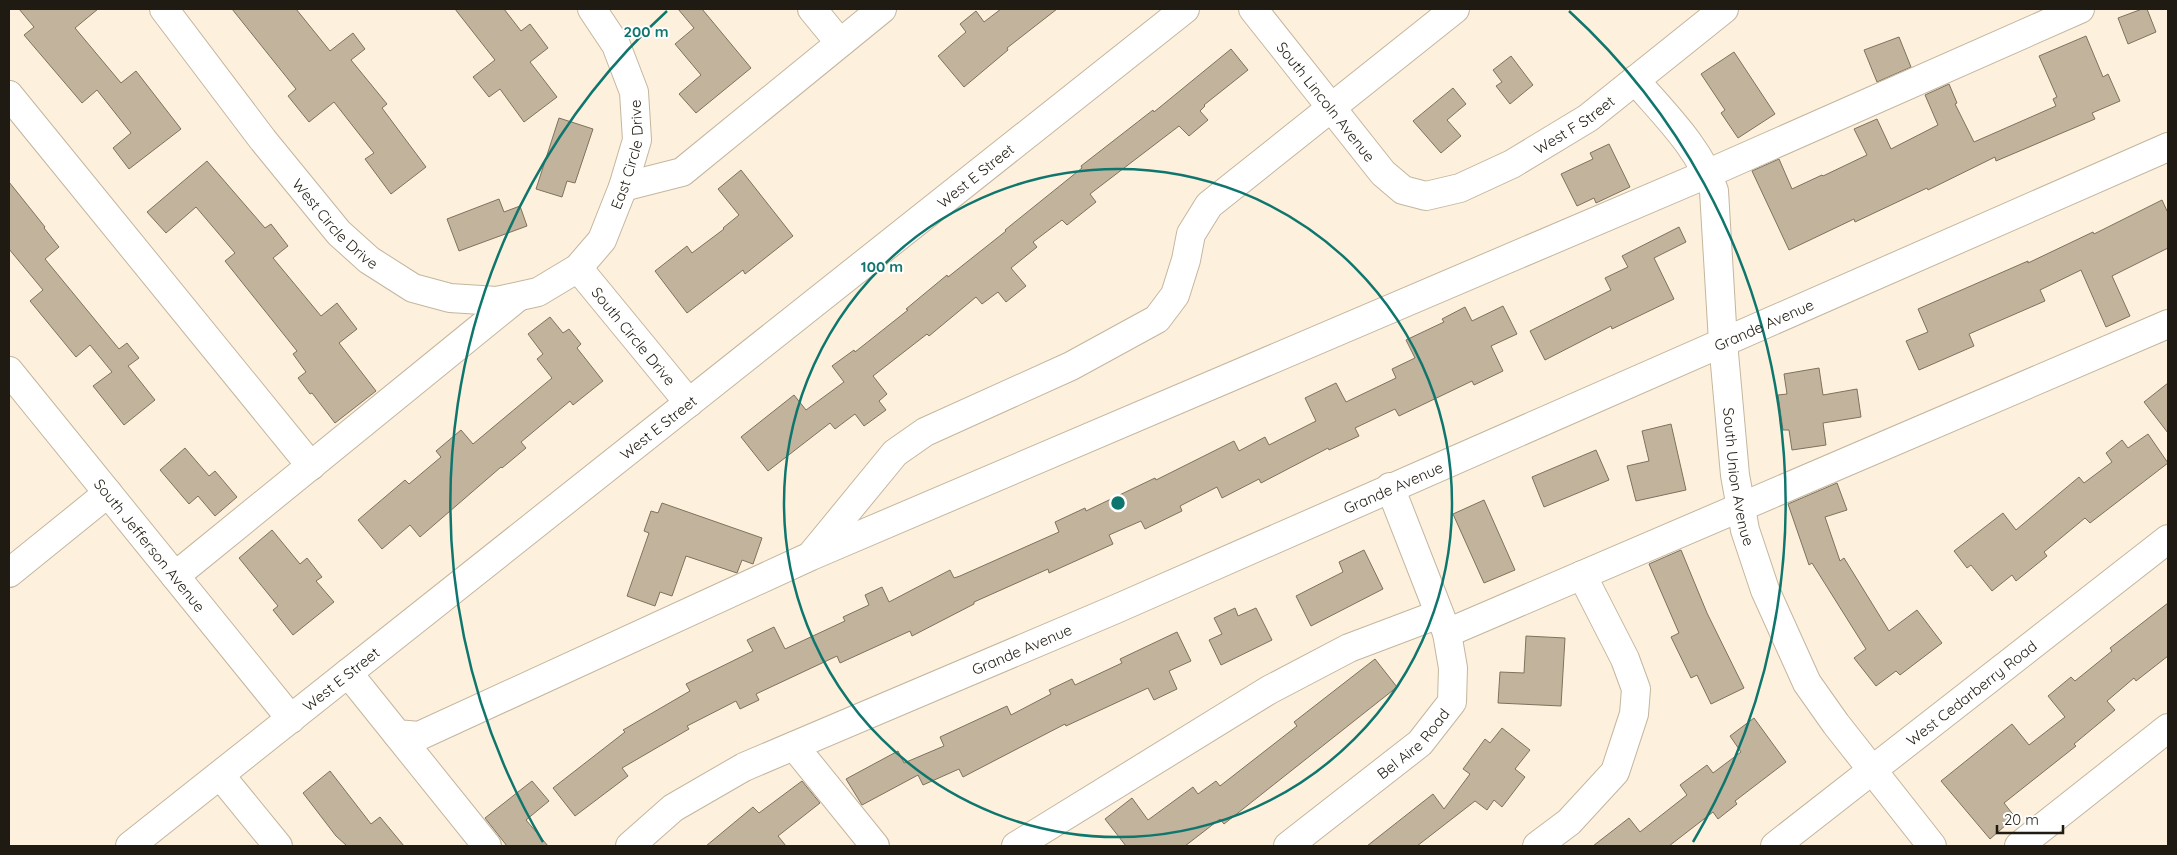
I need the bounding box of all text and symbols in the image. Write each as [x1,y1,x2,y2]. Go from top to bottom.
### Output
text: 200 m [624,22,669,41]
street label: South Lincoln Avenue [1273,38,1380,165]
street label: West F Street [1530,91,1618,158]
street label: East Circle Drive [606,99,646,212]
street label: West E Street [933,139,1017,212]
street label: West Circle Drive [289,174,382,273]
text: 100 m [861,257,903,276]
street label: South Circle Drive [588,283,680,389]
street label: Grande Avenue [1711,294,1816,355]
street label: West E Street [616,391,700,463]
street label: South Union Avenue [1719,407,1759,548]
street label: Grande Avenue [1340,457,1446,518]
street label: South Jefferson Avenue [90,474,210,616]
centre of rings [1109,494,1127,512]
street label: Grande Avenue [969,619,1075,679]
street label: West Cedarberry Road [1902,636,2040,750]
street label: West E Street [299,643,383,715]
street label: Bel Aire Road [1373,704,1453,783]
scale bar [1997,802,2063,834]
text: 20 m [2004,810,2039,829]

